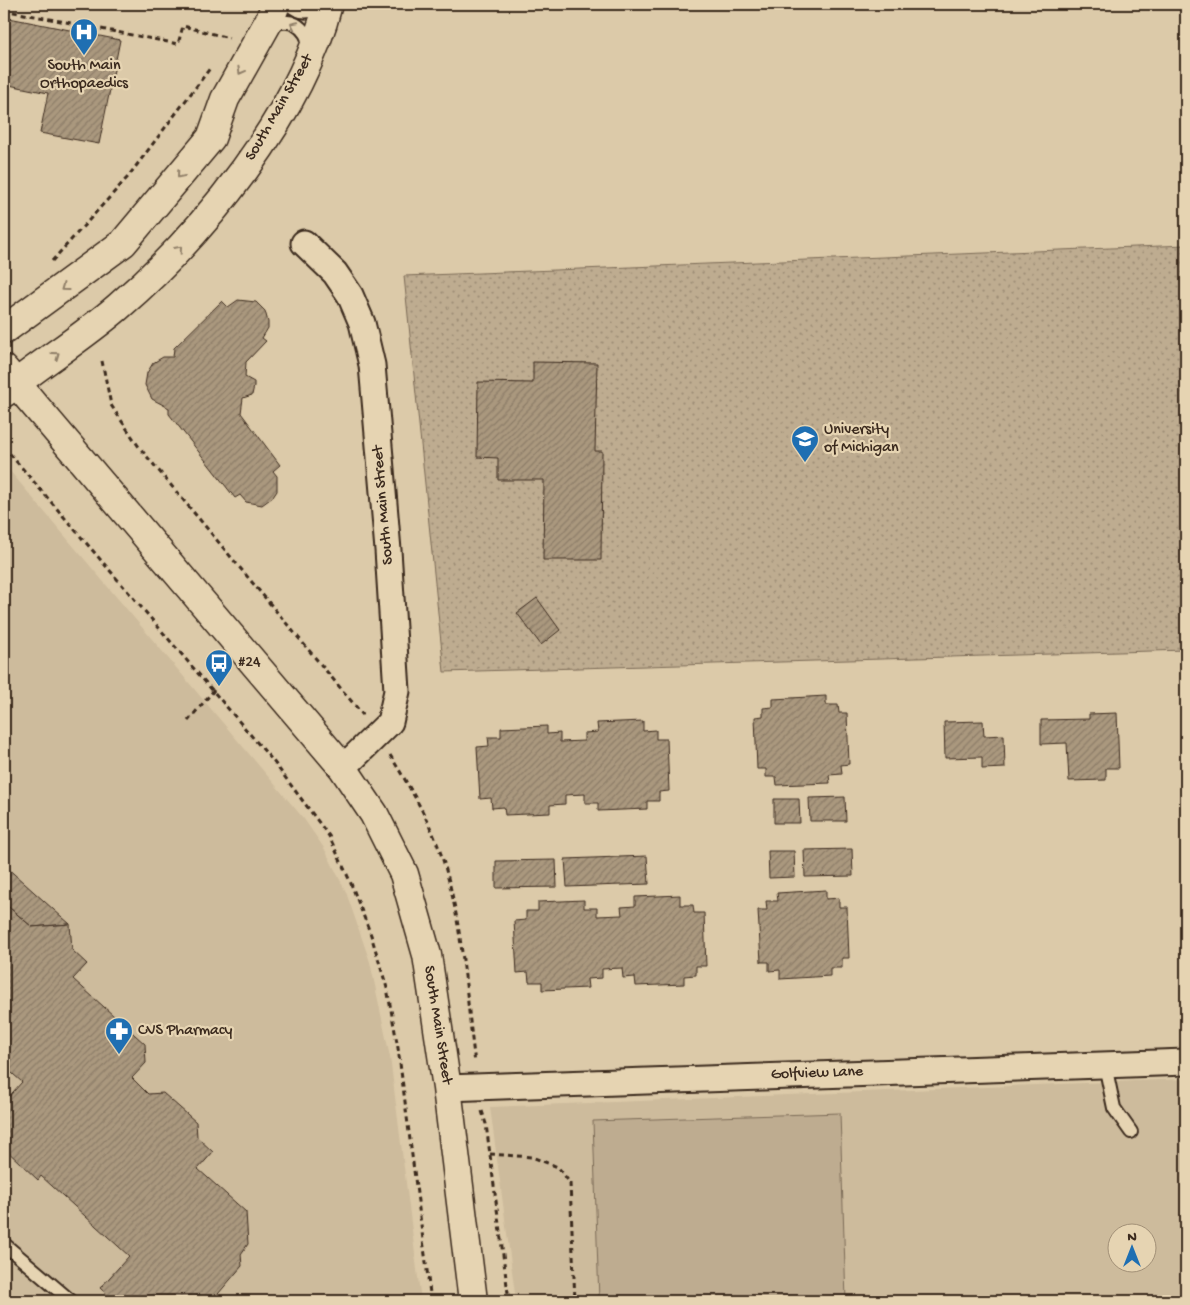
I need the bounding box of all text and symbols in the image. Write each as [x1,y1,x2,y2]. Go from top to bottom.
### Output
hospital icon: South Main Orthopaedics [69,17,99,56]
one-way arrow [291,21,300,31]
street label: South Main Street [242,50,319,165]
place label: South Main Orthopaedics [40,57,129,94]
one-way arrow [237,66,247,75]
one-way arrow [176,170,185,179]
one-way arrow [173,246,182,255]
one-way arrow [60,281,69,291]
one-way arrow [50,352,59,361]
place label: University of Michigan [824,421,899,458]
school or university icon: University of Michigan [790,424,820,463]
street label: South Main Street [369,443,399,565]
bus stop icon: #24 [204,648,234,687]
place label: #24 [238,654,261,673]
street label: South Main Street [418,964,456,1087]
pharmacy icon: CVS Pharmacy [104,1016,134,1055]
place label: CVS Pharmacy [138,1022,232,1041]
street label: Golfview Lane [771,1063,864,1085]
north arrow [1108,1222,1158,1272]
text: N [1127,1229,1137,1246]

